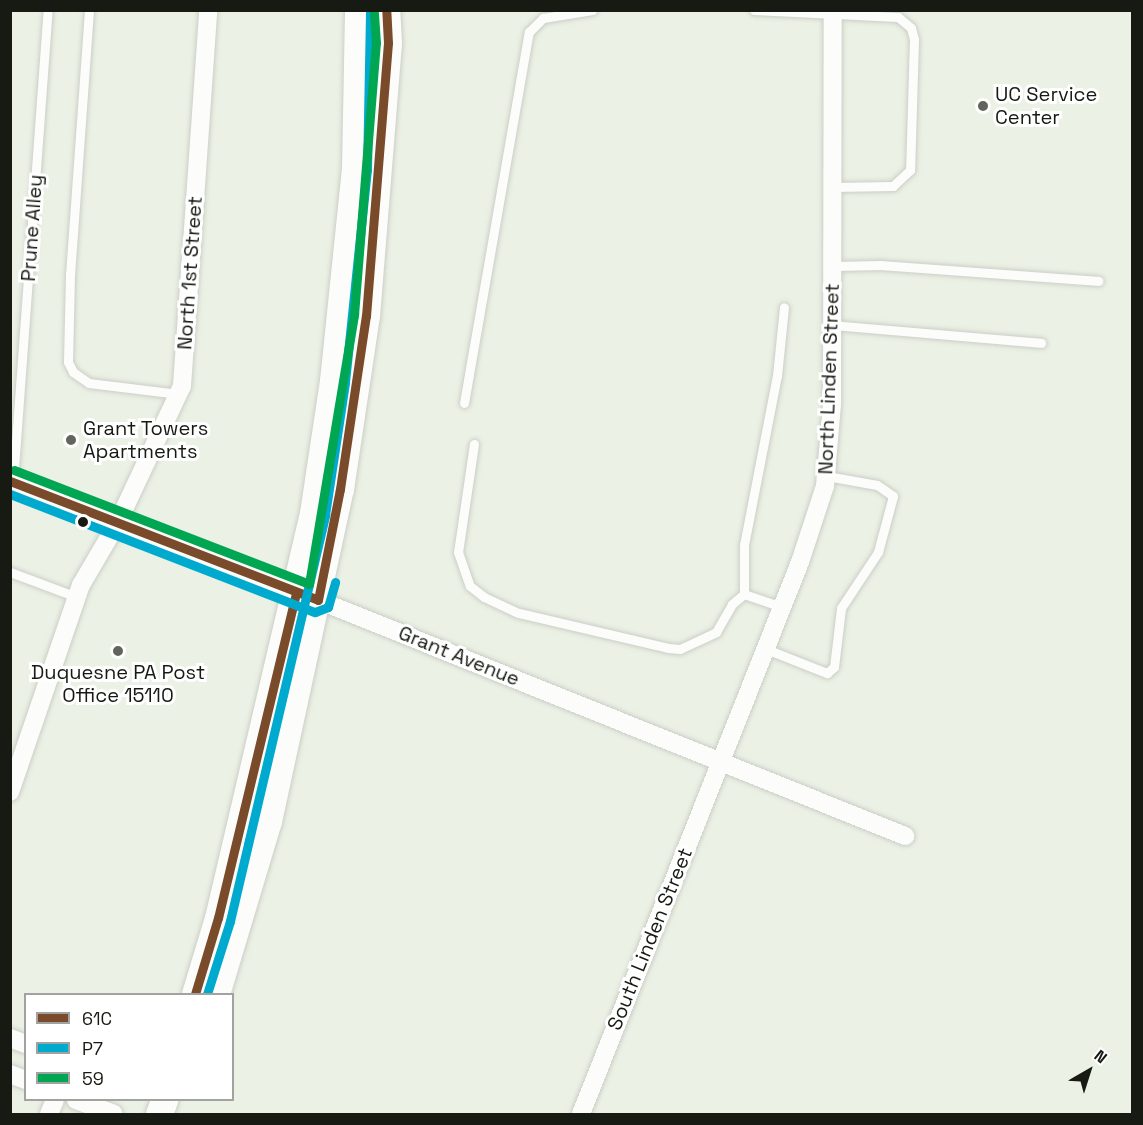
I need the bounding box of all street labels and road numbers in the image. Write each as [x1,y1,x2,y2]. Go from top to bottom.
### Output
street label: Prune Alley [16,174,48,282]
street label: North 1st Street [173,195,207,351]
street label: North Linden Street [814,283,844,475]
street label: Grant Avenue [395,621,523,691]
street label: South Linden Street [602,844,698,1034]

